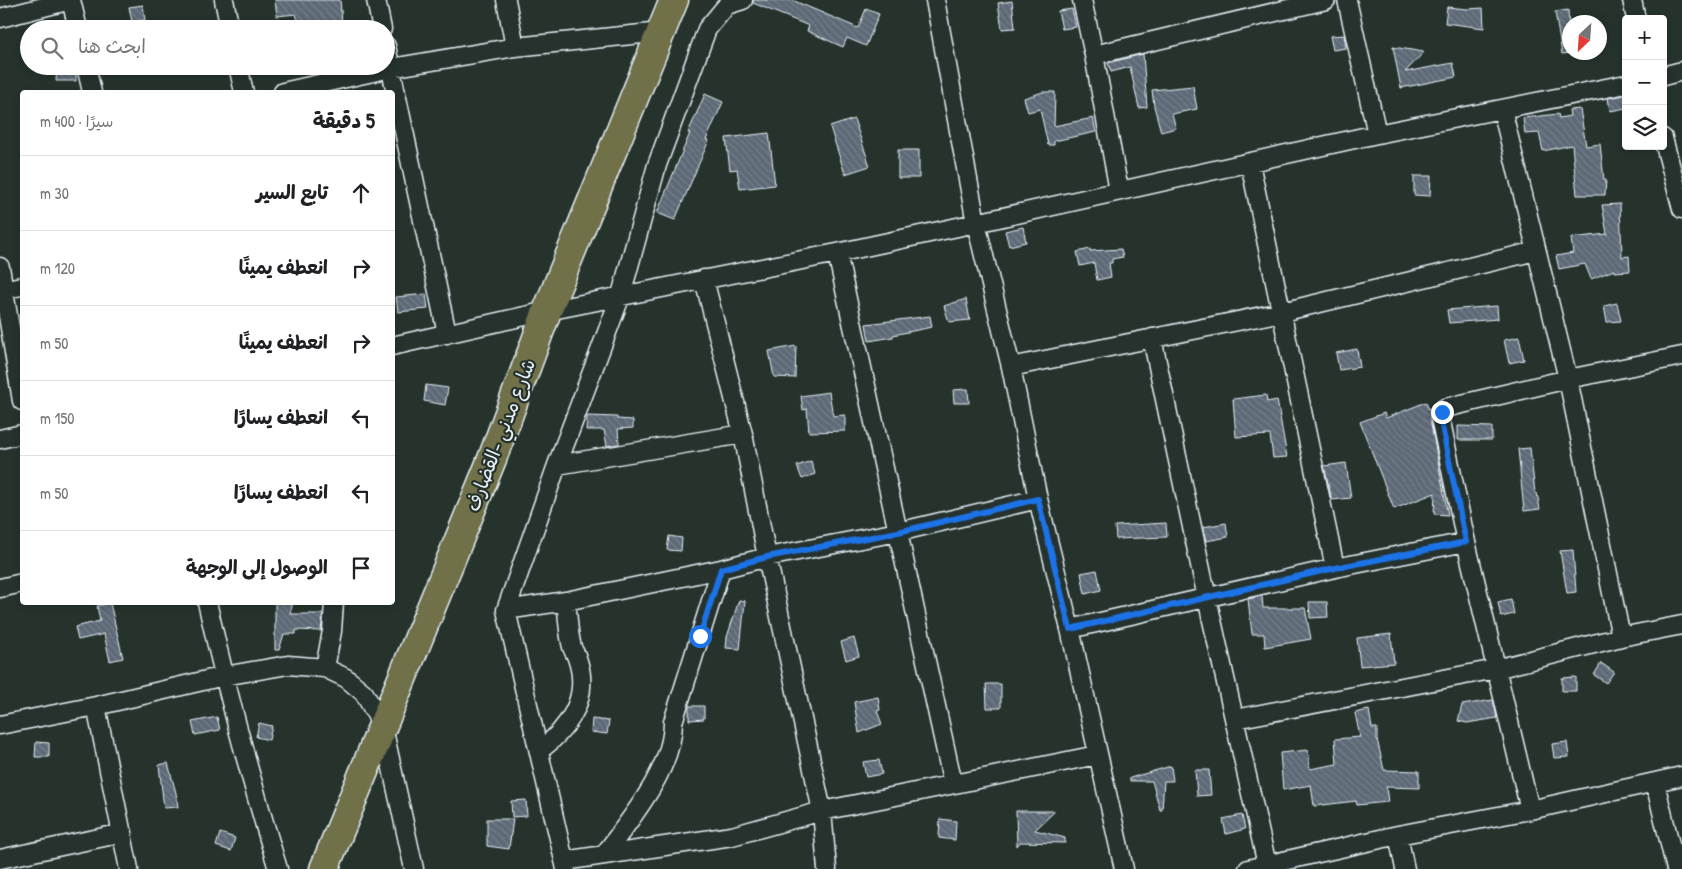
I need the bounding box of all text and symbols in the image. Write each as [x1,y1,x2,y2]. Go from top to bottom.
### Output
north arrow [1562,15,1607,60]
map controls [1622,15,1667,150]
button: + [1622,15,1667,60]
search box [20,20,395,75]
text: ابحث هنا [78,33,146,59]
icon: search [38,34,66,62]
button: − [1622,60,1667,105]
button: layers [1622,105,1667,150]
text: 5 دقيقة [313,106,375,135]
text: سيرًا · 400 m [40,110,113,132]
text: تابع السير [256,179,328,205]
icon: ahead [347,179,375,207]
text: 30 m [40,182,69,204]
text: انعطف يمينًا [239,254,328,280]
icon: right [347,254,375,282]
text: 120 m [40,257,75,279]
text: انعطف يمينًا [239,329,328,355]
icon: right [347,329,375,357]
text: 50 m [40,332,69,354]
street label: شارع مدني -القضارف [459,355,545,516]
route end [1431,401,1454,424]
text: انعطف يسارًا [234,404,328,430]
icon: left [347,404,375,432]
text: 150 m [40,407,74,429]
text: انعطف يسارًا [234,479,328,505]
icon: left [347,479,375,507]
text: 50 m [40,482,69,504]
text: الوصول إلى الوجهة [186,554,328,580]
icon: arrive [347,554,375,582]
route start [689,625,712,648]

